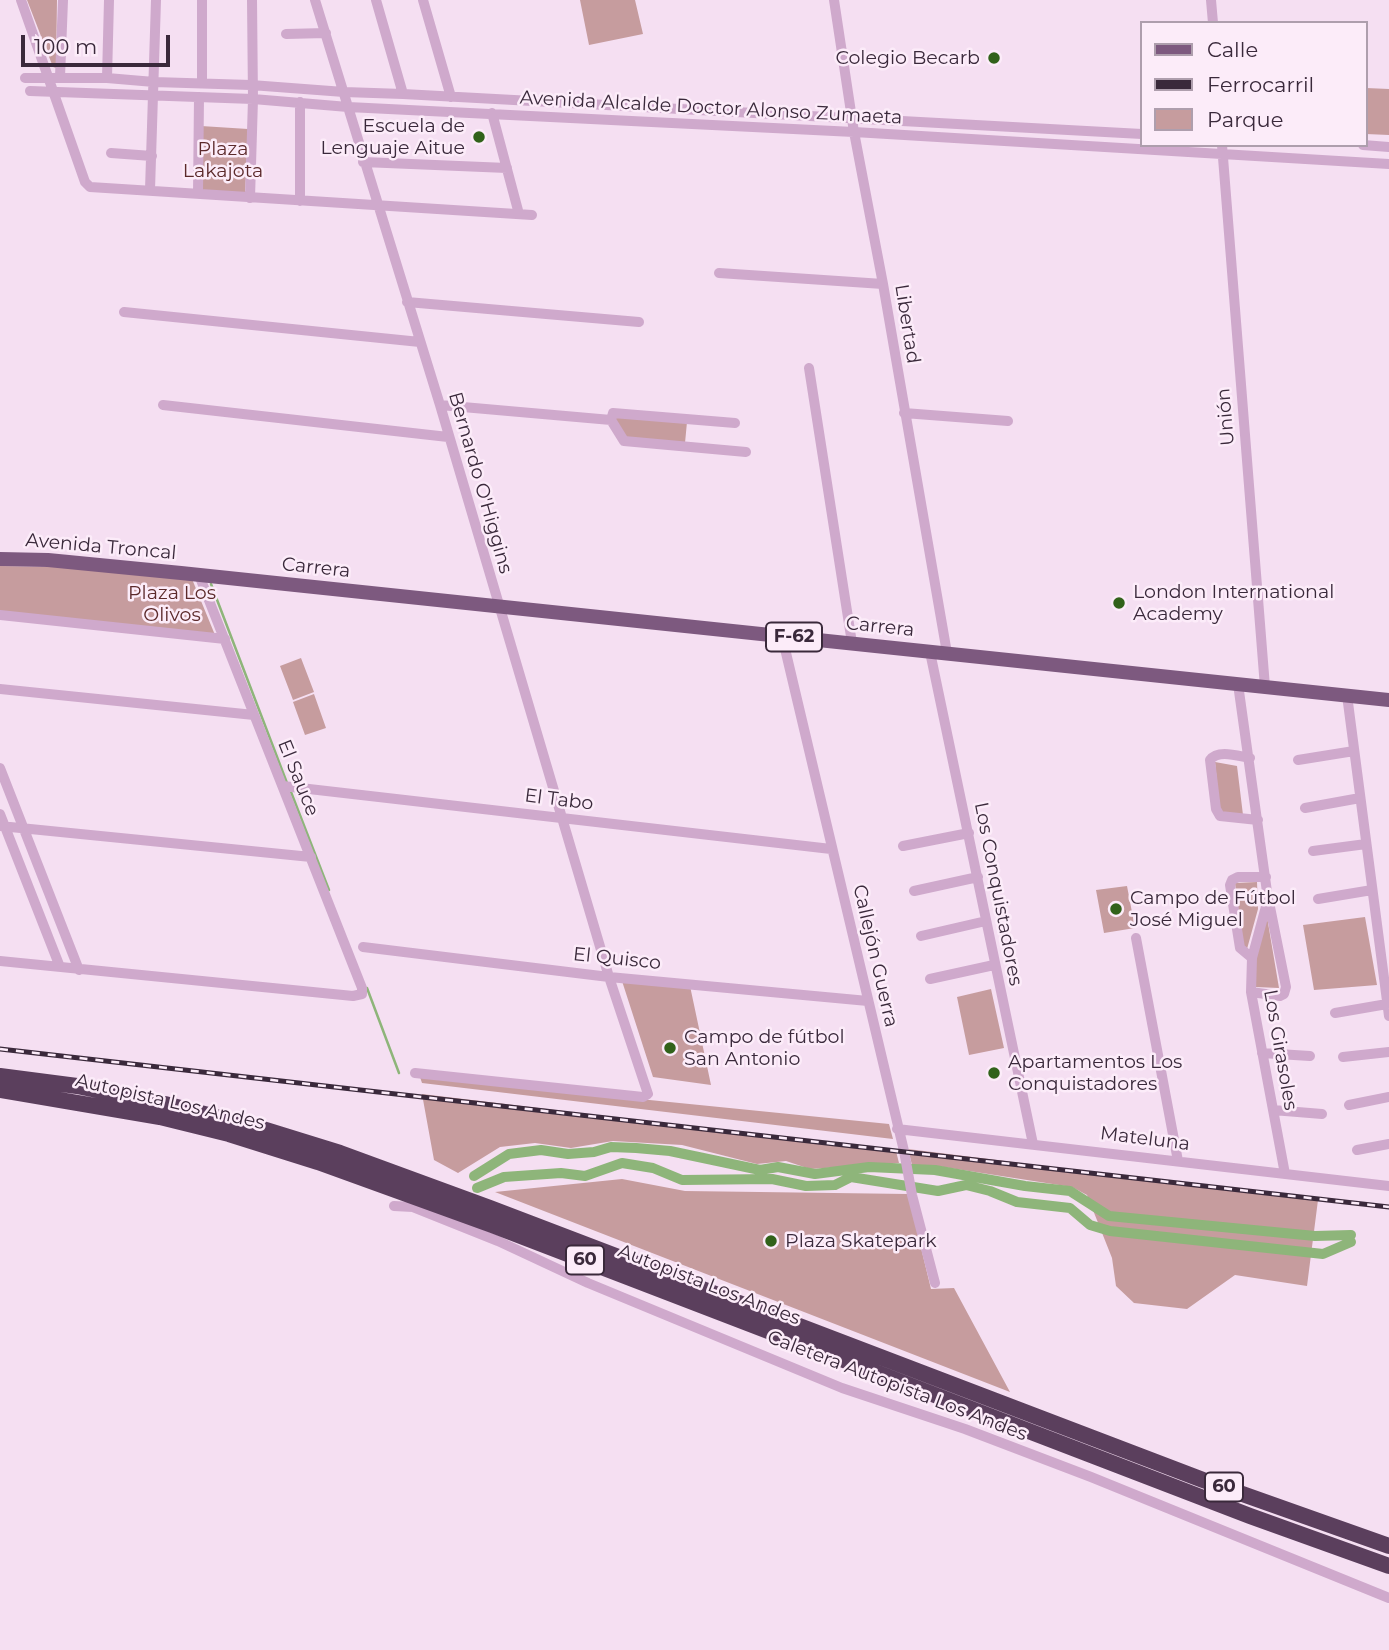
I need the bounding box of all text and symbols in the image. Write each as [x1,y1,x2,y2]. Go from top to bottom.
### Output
scale bar [24,21,173,65]
legend [1140,21,1368,147]
text: 100 m [34,34,97,59]
text: Calle [1207,37,1258,62]
place label: Colegio Becarb [835,47,980,69]
marker: Colegio Becarb [986,50,1002,66]
text: Ferrocarril [1207,72,1314,97]
street label: Avenida Alcalde Doctor Alonso Zumaeta [519,87,903,129]
text: Parque [1207,107,1283,132]
place label: Escuela de Lenguaje Aitue [320,115,465,159]
marker: Escuela de Lenguaje Aitue [471,129,487,145]
park label: Plaza Lakajota [183,138,263,182]
street label: Libertad [889,283,925,365]
street label: Unión [1212,387,1240,447]
street label: Bernardo O'Higgins [443,390,517,576]
street label: Avenida Troncal [25,529,177,565]
street label: Carrera [281,553,351,583]
place label: London International Academy [1133,581,1334,625]
park label: Plaza Los Olivos [128,582,216,626]
marker: London International Academy [1111,595,1127,611]
street label: Carrera [845,612,915,642]
road number: F-62 [766,622,822,652]
street label: El Sauce [272,736,324,820]
street label: El Tabo [523,784,595,816]
street label: Los Conquistadores [969,800,1027,988]
street label: Callejón Guerra [848,883,902,1029]
place label: Campo de Fútbol José Miguel [1130,887,1296,931]
marker: Campo de Fútbol José Miguel [1108,901,1124,917]
street label: El Quisco [572,943,662,975]
street label: Los Girasoles [1258,988,1302,1112]
place label: Campo de fútbol San Antonio [684,1026,845,1070]
marker: Campo de fútbol San Antonio [662,1040,678,1056]
place label: Apartamentos Los Conquistadores [1008,1051,1182,1095]
marker: Apartamentos Los Conquistadores [986,1065,1002,1081]
street label: Autopista Los Andes [73,1069,267,1135]
street label: Mateluna [1099,1122,1191,1156]
place label: Plaza Skatepark [785,1230,937,1252]
marker: Plaza Skatepark [763,1233,779,1249]
street label: Autopista Los Andes [615,1240,803,1330]
road number: 60 [566,1246,604,1274]
street label: Caletera Autopista Los Andes [764,1326,1030,1446]
road number: 60 [1205,1472,1243,1502]

